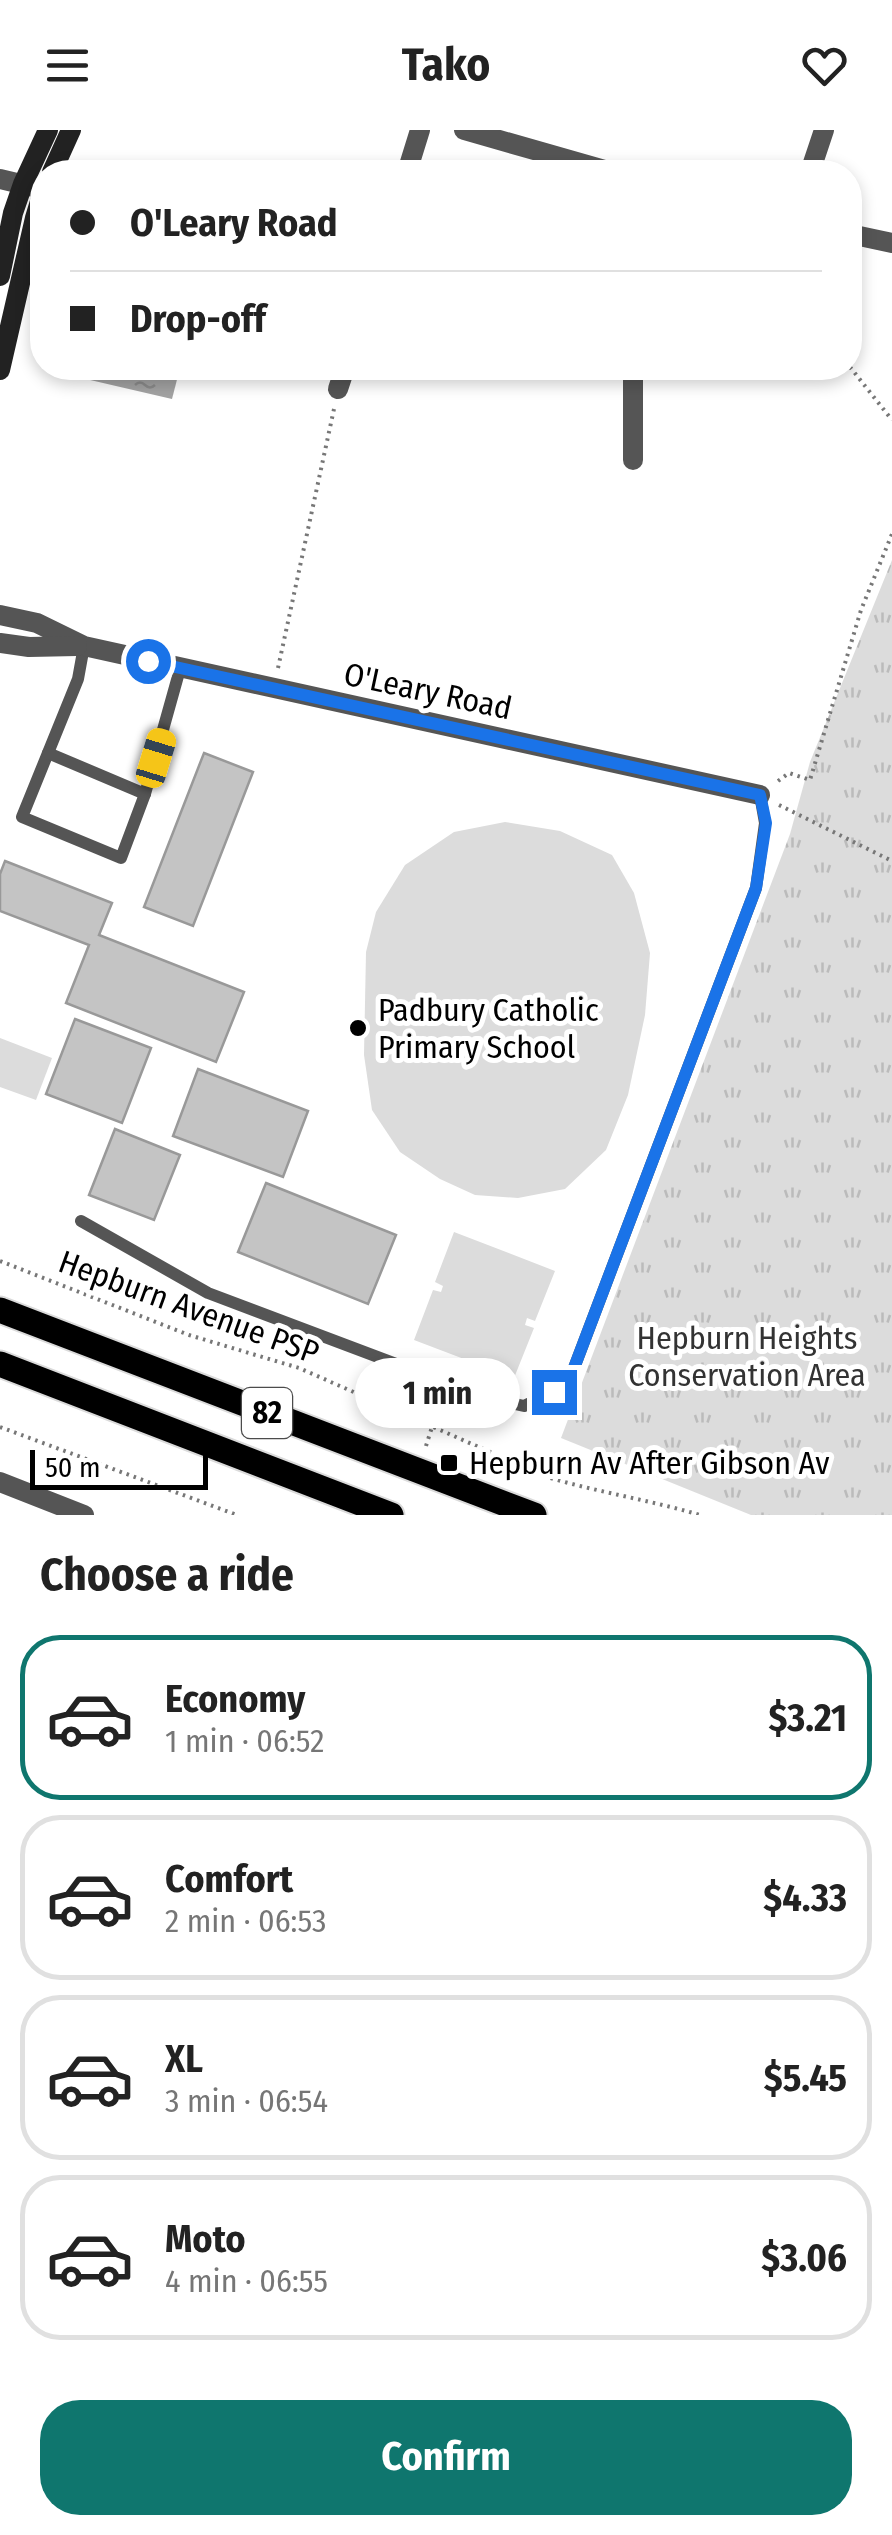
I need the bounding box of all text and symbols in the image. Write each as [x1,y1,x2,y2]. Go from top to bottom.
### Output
icon: menu [40,38,95,93]
text: Tako [402,38,490,92]
icon: heart [797,38,852,93]
text: O'Leary Road [130,200,337,246]
text: Drop-off [130,296,266,342]
route start [126,639,171,684]
street label: O'Leary Road [341,655,515,727]
car [133,725,179,791]
place label: Padbury Catholic Primary School [378,991,599,1066]
marker: Padbury Catholic Primary School [347,1017,369,1039]
street label: Hepburn Avenue PSP [54,1242,324,1372]
park label: Hepburn Heights Conservation Area [628,1319,866,1394]
callout: 1 min [354,1357,519,1427]
route end [532,1370,577,1415]
text: 1 min [403,1374,472,1412]
road number: 82 [242,1388,292,1438]
place label: Hepburn Av After Gibson Av [469,1444,830,1482]
scale bar [30,1445,208,1490]
text: 50 m [45,1451,101,1484]
marker: Hepburn Av After Gibson Av [438,1452,460,1474]
text: Choose a ride [40,1548,294,1602]
icon: car [45,1673,135,1763]
text: Economy [165,1676,305,1722]
text: $3.21 [768,1695,847,1741]
text: 1 min · 06:52 [165,1722,324,1760]
icon: car [45,1853,135,1943]
text: Comfort [165,1856,293,1902]
text: $4.33 [763,1875,847,1921]
text: 2 min · 06:53 [165,1902,326,1940]
icon: car [45,2033,135,2123]
text: XL [165,2036,203,2082]
text: $5.45 [764,2055,847,2101]
text: 3 min · 06:54 [165,2082,328,2120]
icon: car [45,2213,135,2303]
text: Moto [165,2216,246,2262]
text: $3.06 [761,2235,847,2281]
text: 4 min · 06:55 [165,2262,328,2300]
button: Confirm [40,2400,852,2515]

